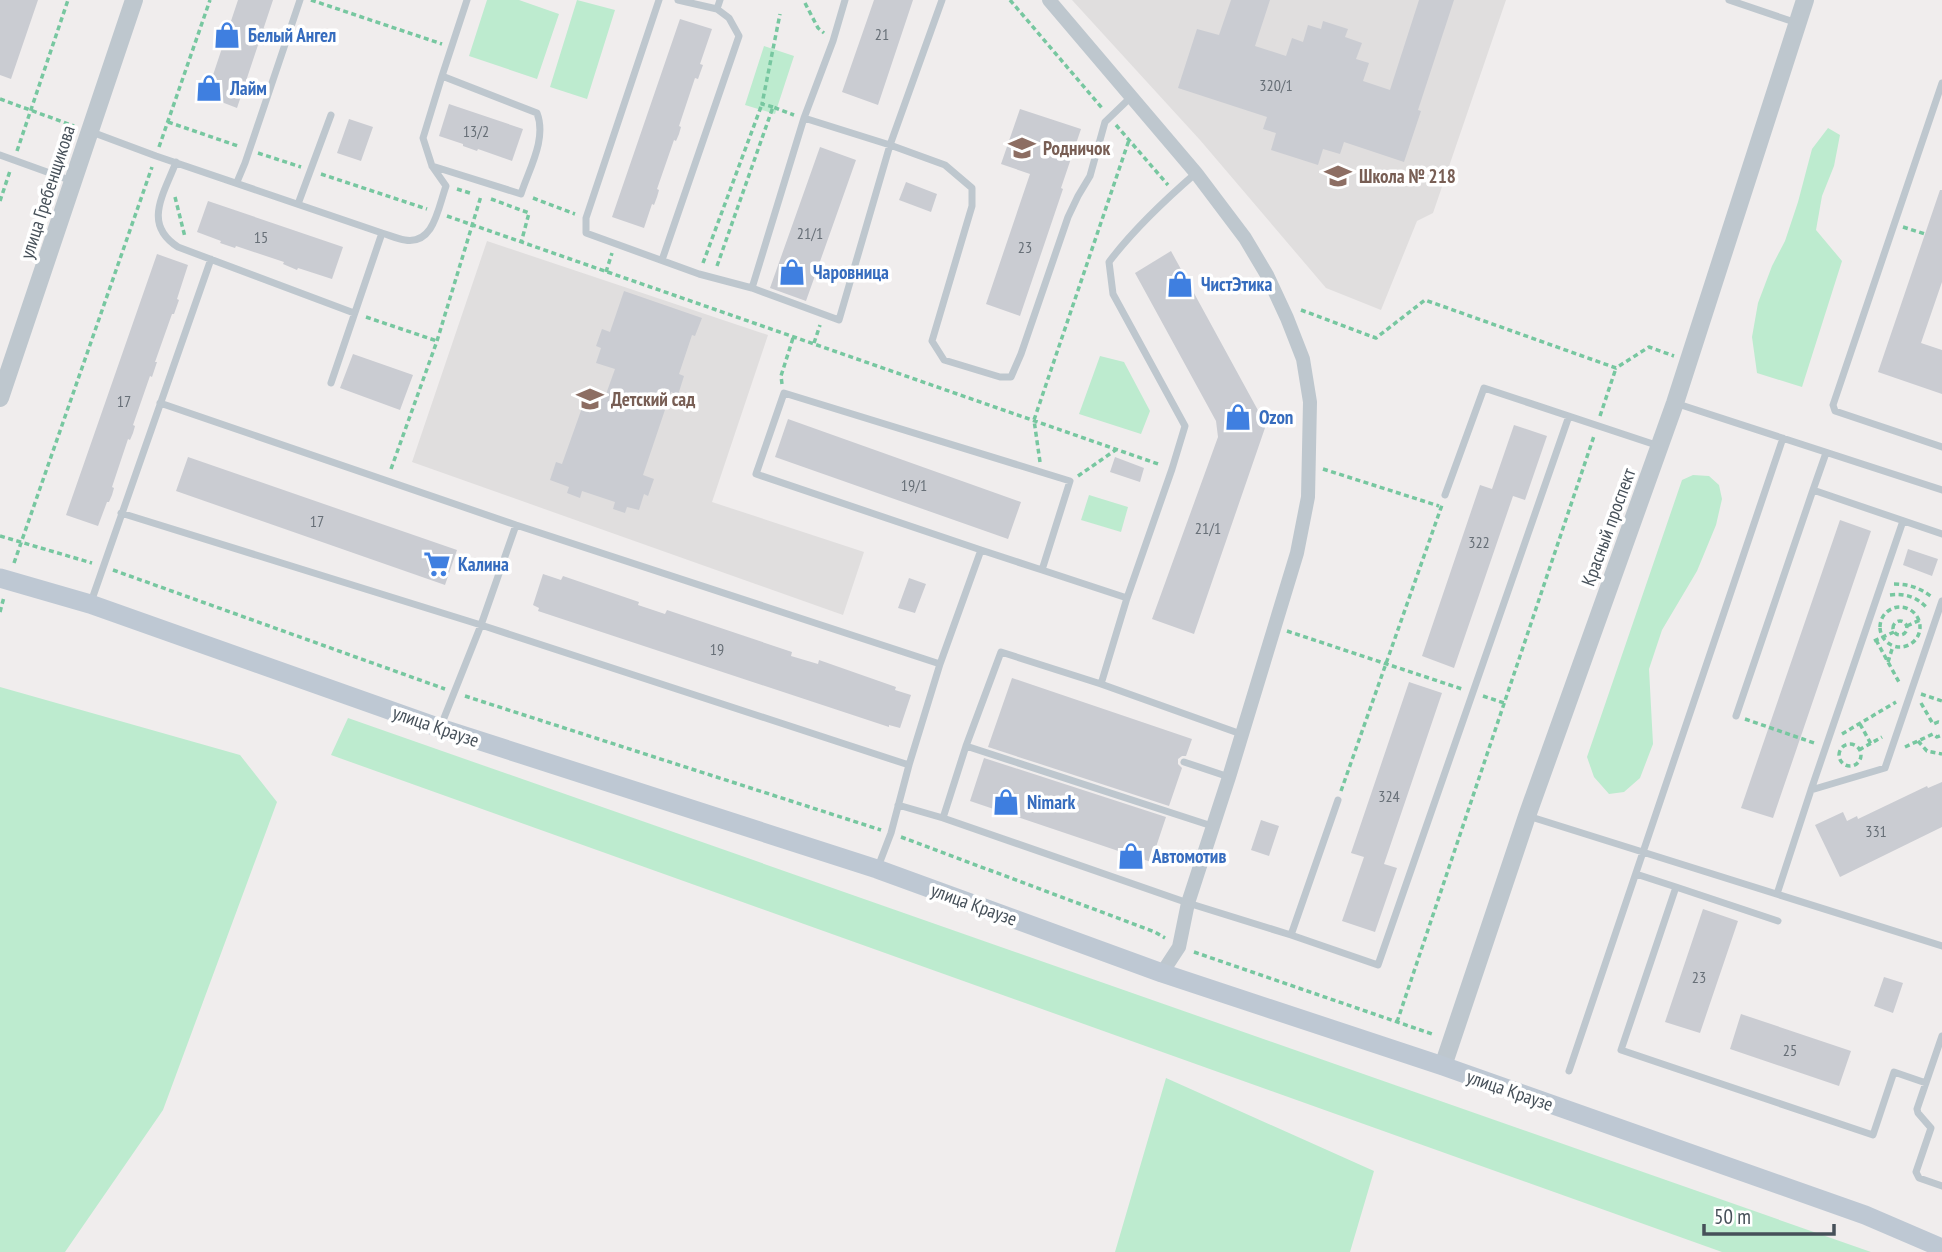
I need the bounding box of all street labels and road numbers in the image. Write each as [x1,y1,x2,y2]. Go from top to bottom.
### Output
street label: улица Гребенщикова [14,122,80,262]
street label: Красный проспект [1576,464,1641,589]
street label: улица Краузе [390,700,483,752]
street label: улица Краузе [928,877,1020,931]
street label: улица Краузе [1464,1064,1557,1116]

